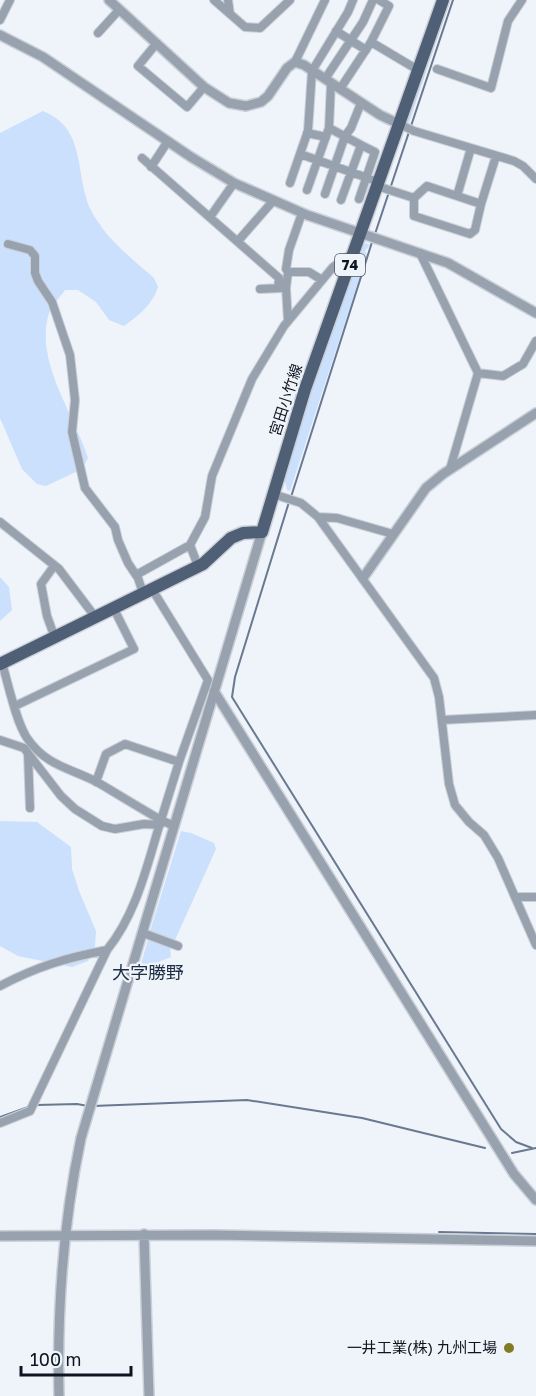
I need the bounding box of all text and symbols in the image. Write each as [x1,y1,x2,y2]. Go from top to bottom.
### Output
road number: 74 [335,254,365,276]
street label: 宮田小竹線 [265,361,305,438]
district label: 大字勝野 [112,961,184,983]
place label: 一井工業(株) 九州工場 [347,1338,497,1356]
scale bar [21,1339,130,1377]
marker: 一井工業(株) 九州工場 [502,1341,516,1355]
text: 100 m [30,1348,81,1370]

